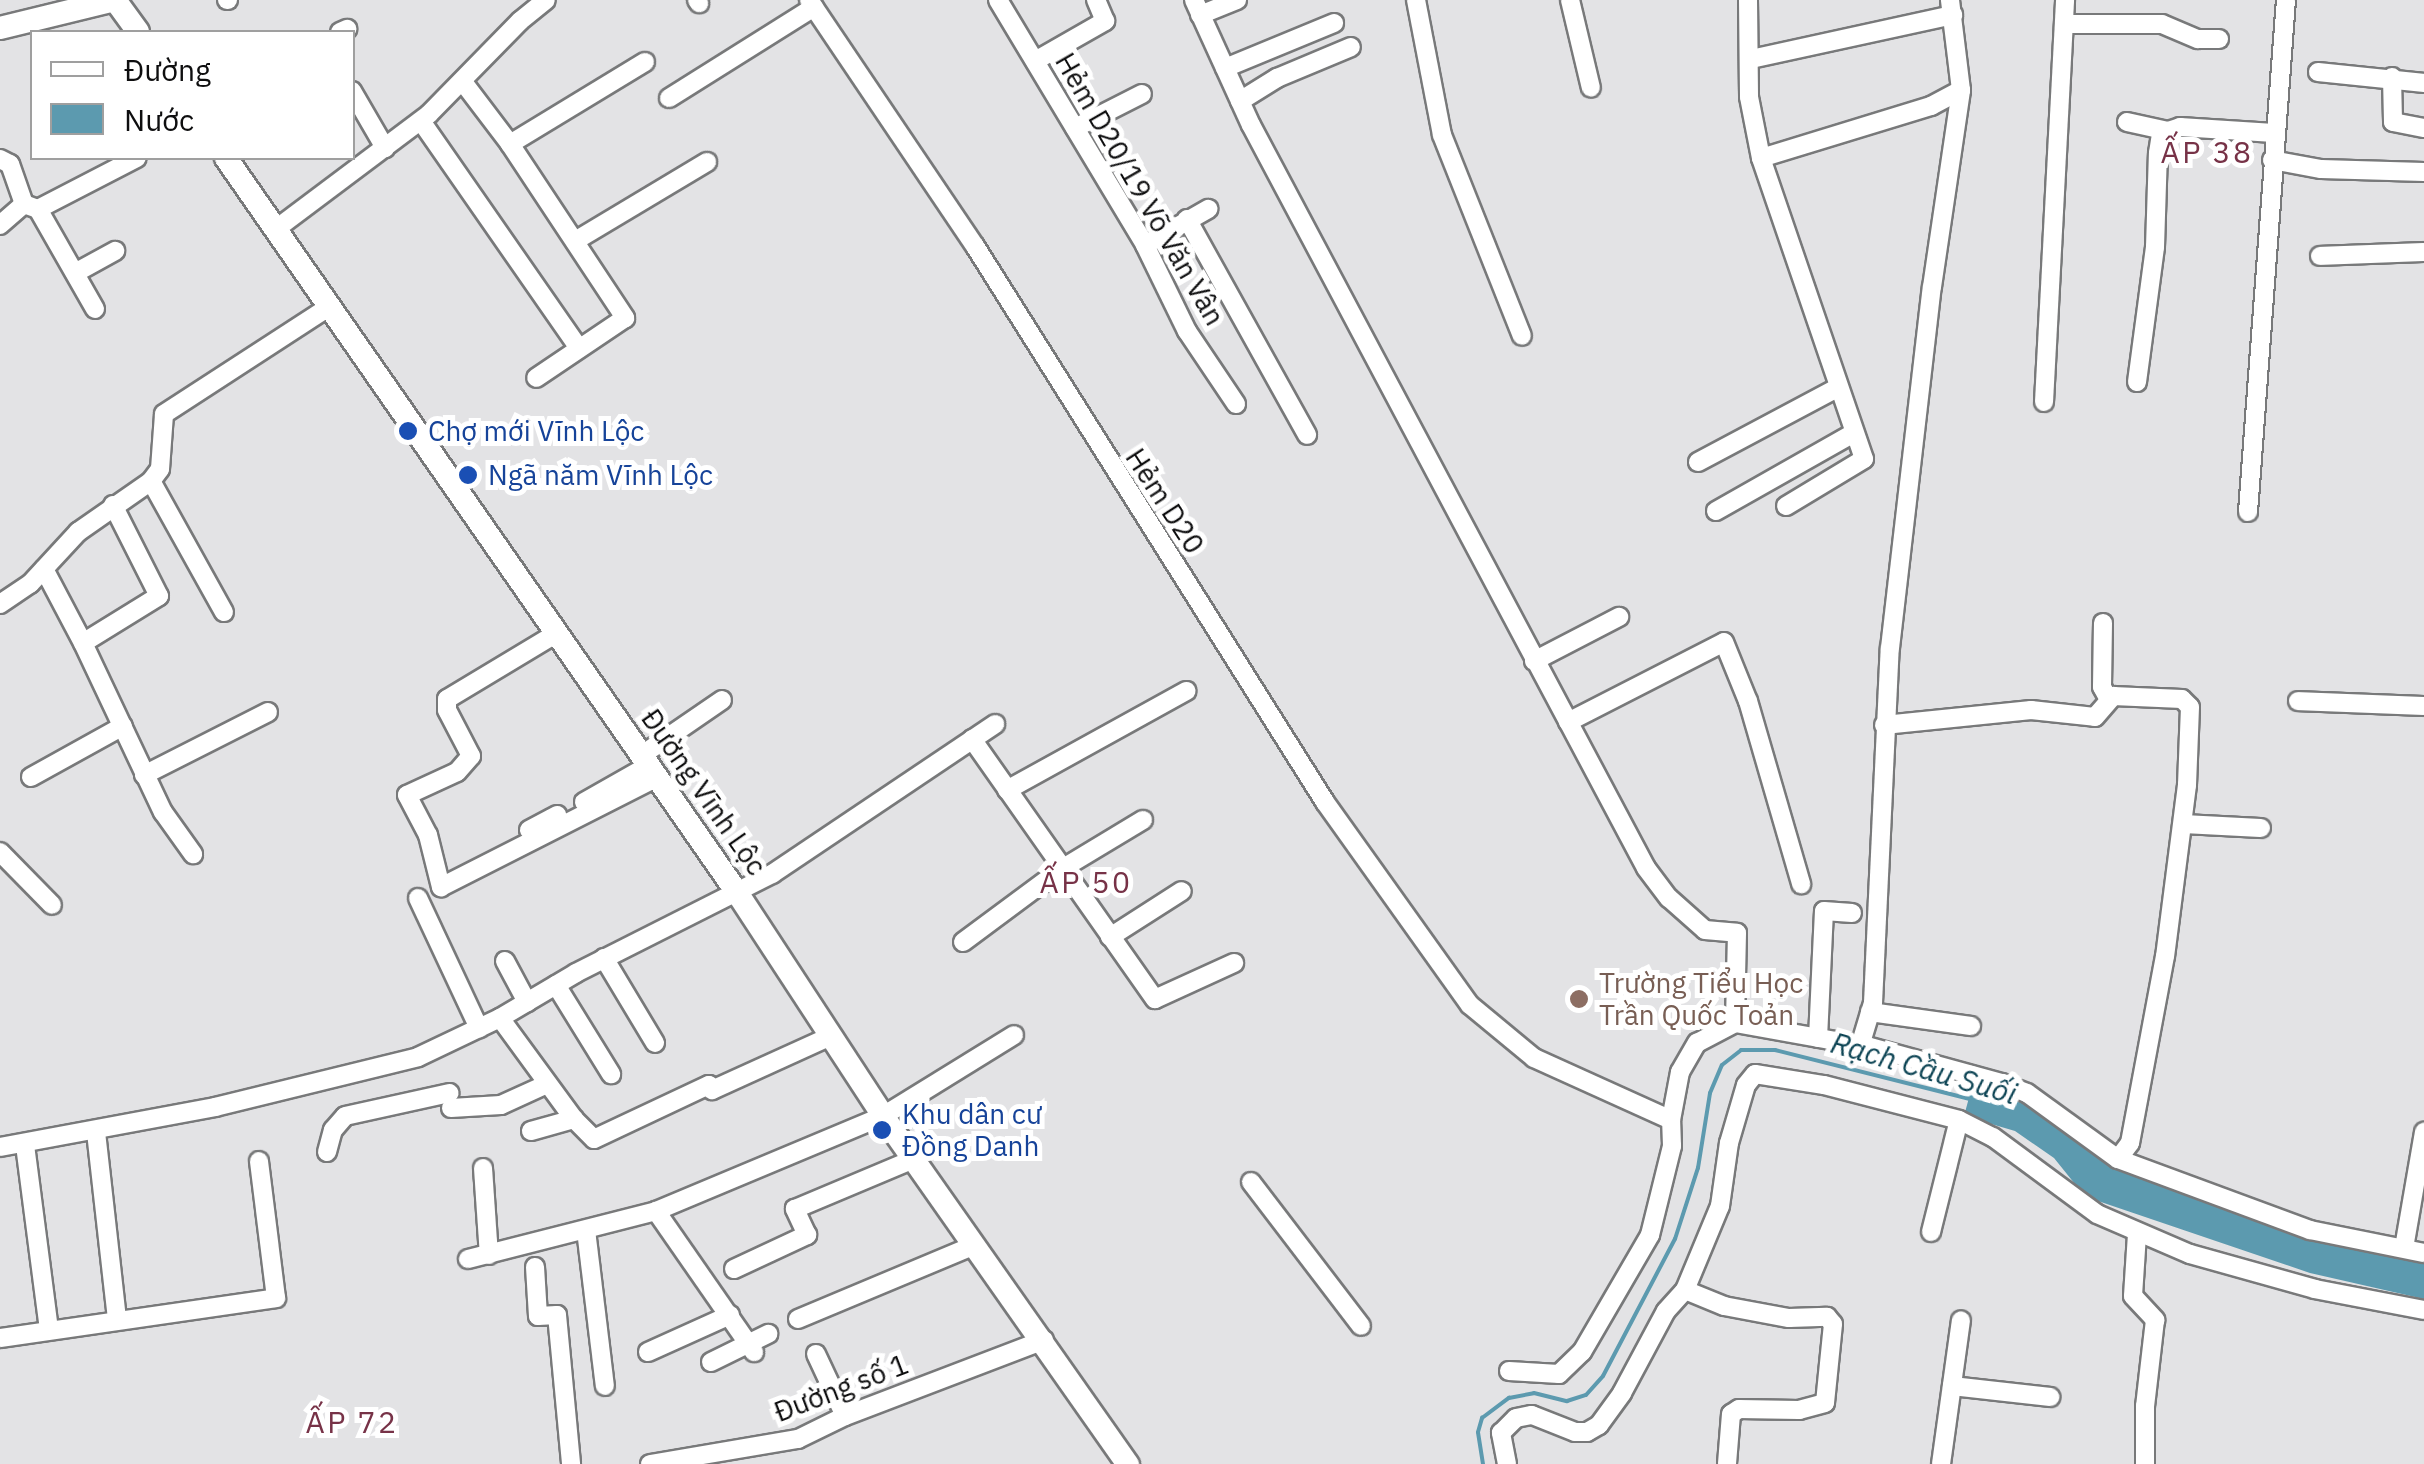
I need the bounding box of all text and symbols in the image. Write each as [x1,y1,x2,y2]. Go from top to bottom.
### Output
legend [30,30,355,160]
street label: Hẻm D20/19 Võ Văn Vân [1048,47,1232,331]
text: Đường [124,50,211,89]
text: Nước [124,100,194,139]
district label: ẤP 38 [2161,134,2253,170]
place label: Chợ mới Vĩnh Lộc [428,414,644,448]
marker: Chợ mới Vĩnh Lộc [397,420,419,442]
street label: Hẻm D20 [1119,442,1211,560]
place label: Ngã năm Vĩnh Lộc [488,458,713,492]
marker: Ngã năm Vĩnh Lộc [457,464,479,486]
street label: Đường Vĩnh Lộc [634,703,774,881]
district label: ẤP 50 [1040,864,1132,900]
place label: Trường Tiểu Học Trần Quốc Toản [1599,966,1803,1032]
marker: Trường Tiểu Học Trần Quốc Toản [1568,988,1590,1010]
water label: Rạch Cầu Suối [1827,1024,2021,1112]
place label: Khu dân cư Đồng Danh [902,1097,1042,1163]
marker: Khu dân cư Đồng Danh [871,1119,893,1141]
street label: Đường số 1 [769,1347,913,1429]
district label: ẤP 72 [306,1404,398,1440]

